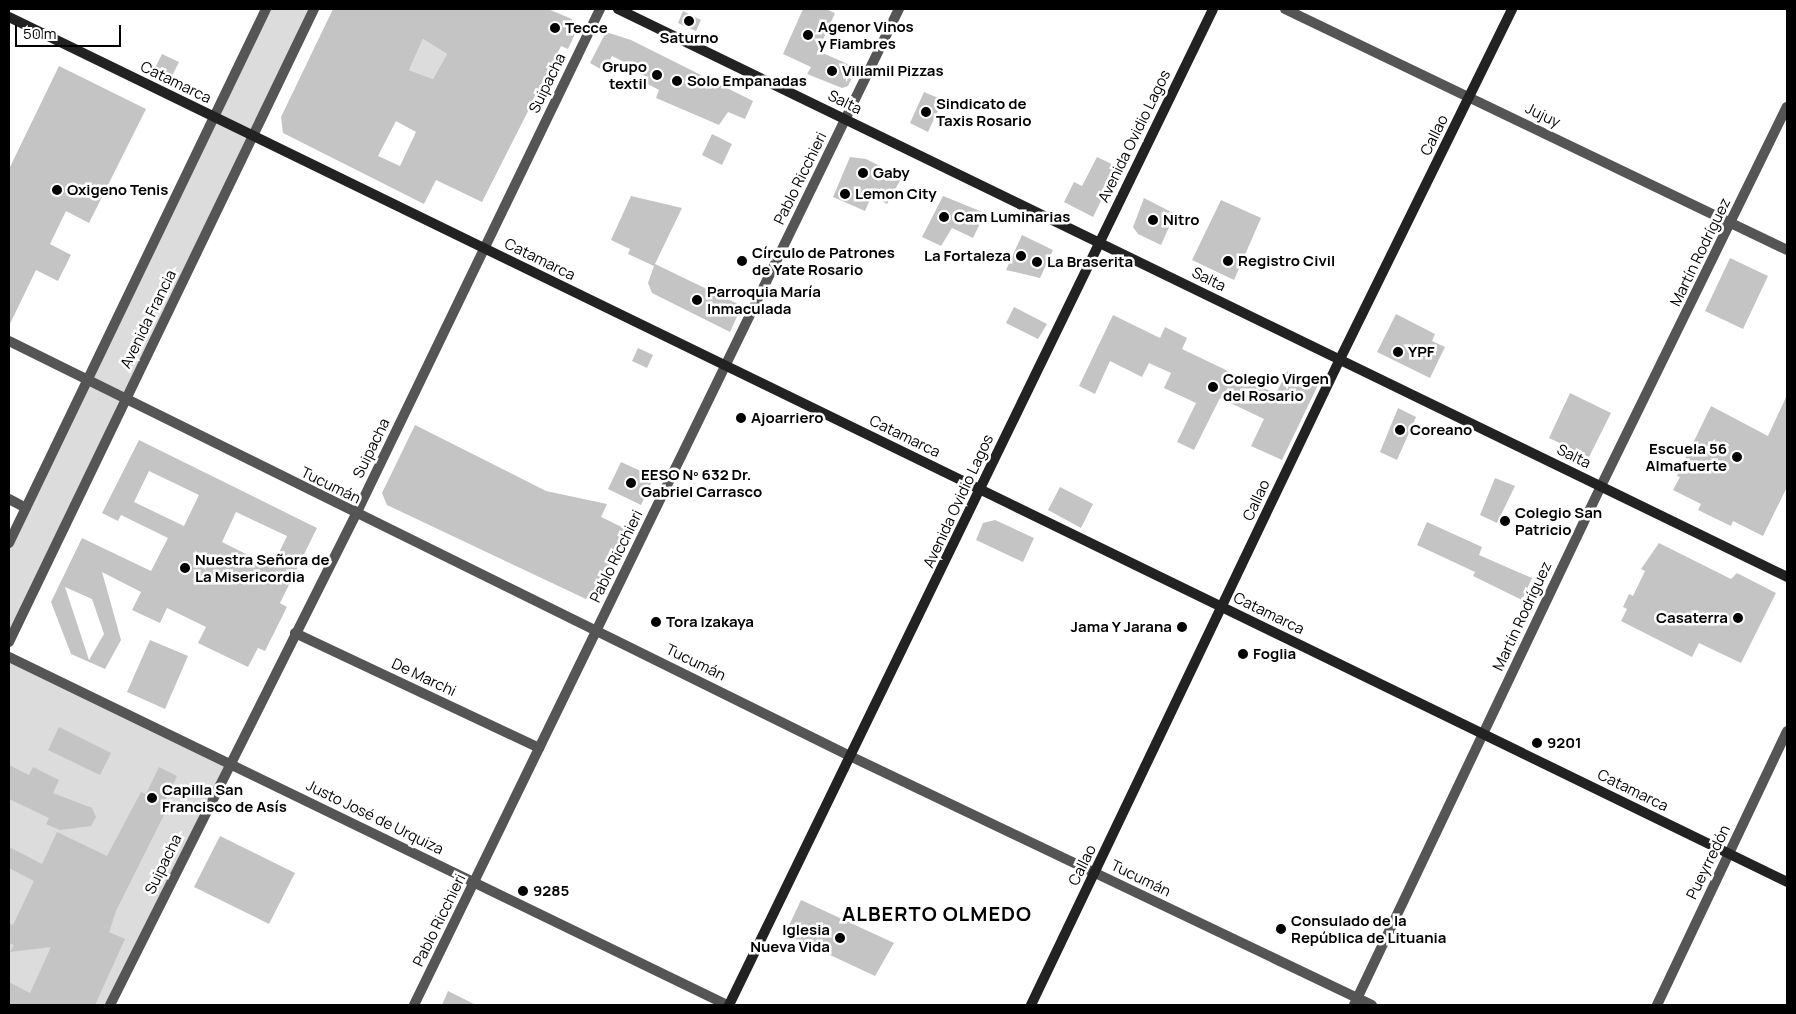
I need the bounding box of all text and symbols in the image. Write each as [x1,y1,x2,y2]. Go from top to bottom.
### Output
scale bar [18,15,124,47]
marker: Saturno [683,15,695,27]
place label: Agenor Vinos y Fiambres [818,17,914,52]
place label: Tecce [565,19,608,37]
marker: Tecce [549,22,561,34]
text: 50 m [23,23,57,44]
place label: Saturno [660,29,718,47]
marker: Agenor Vinos y Fiambres [802,29,814,41]
street label: Suipacha [525,50,569,116]
street label: Catamarca [138,57,214,107]
place label: Grupo textil [602,57,647,92]
place label: Villamil Pizzas [842,62,944,80]
marker: Villamil Pizzas [826,65,838,77]
street label: Avenida Ovidio Lagos [1094,67,1174,205]
marker: Grupo textil [651,69,663,81]
place label: Solo Empanadas [687,72,807,90]
marker: Solo Empanadas [671,75,683,87]
street label: Salta [825,86,865,118]
place label: Sindicato de Taxis Rosario [936,94,1032,129]
street label: Jujuy [1523,99,1563,131]
marker: Sindicato de Taxis Rosario [920,106,932,118]
street label: Callao [1416,112,1452,158]
street label: Pablo Ricchieri [770,129,830,227]
place label: Gaby [873,164,910,182]
marker: Gaby [857,167,869,179]
place label: Oxigeno Tenis [67,181,168,199]
marker: Oxigeno Tenis [51,184,63,196]
place label: Lemon City [855,185,937,203]
marker: Lemon City [839,188,851,200]
street label: Martín Rodríguez [1666,195,1734,309]
place label: Cam Luminarias [954,208,1070,226]
marker: Cam Luminarias [938,211,950,223]
place label: Nitro [1163,211,1200,229]
marker: Nitro [1147,214,1159,226]
street label: Catamarca [502,234,578,284]
place label: Círculo de Patrones de Yate Rosario [752,243,895,278]
place label: La Fortaleza [924,247,1011,265]
marker: La Fortaleza [1015,250,1027,262]
place label: Registro Civil [1238,252,1335,270]
place label: La Braserita [1047,253,1133,271]
marker: Círculo de Patrones de Yate Rosario [736,255,748,267]
marker: Registro Civil [1222,255,1234,267]
marker: La Braserita [1031,256,1043,268]
street label: Salta [1189,263,1229,295]
street label: Avenida Francia [116,267,180,371]
place label: Parroquia María Inmaculada [707,282,821,317]
marker: Parroquia María Inmaculada [691,294,703,306]
place label: YPF [1408,343,1435,361]
marker: YPF [1392,346,1404,358]
place label: Colegio Virgen del Rosario [1223,369,1329,404]
marker: Colegio Virgen del Rosario [1207,381,1219,393]
place label: Ajoarriero [751,409,824,427]
street label: Catamarca [867,411,943,461]
marker: Ajoarriero [735,412,747,424]
street label: Suipacha [349,415,393,481]
place label: Coreano [1410,421,1472,439]
marker: Coreano [1394,424,1406,436]
street label: Avenida Ovidio Lagos [919,431,997,571]
place label: Escuela 56 Almafuerte [1645,439,1727,474]
street label: Salta [1554,440,1594,472]
marker: Escuela 56 Almafuerte [1731,451,1743,463]
street label: Tucumán [298,463,364,507]
place label: EESO Nº 632 Dr. Gabriel Carrasco [641,465,762,500]
marker: EESO Nº 632 Dr. Gabriel Carrasco [625,477,637,489]
street label: Callao [1239,477,1273,523]
place label: Colegio San Patricio [1515,503,1602,538]
street label: Pablo Ricchieri [586,507,646,605]
marker: Colegio San Patricio [1499,515,1511,527]
place label: Nuestra Señora de La Misericordia [195,550,330,585]
street label: Martín Rodríguez [1489,559,1555,673]
marker: Nuestra Señora de La Misericordia [179,562,191,574]
street label: Catamarca [1231,588,1307,638]
place label: Casaterra [1656,609,1728,627]
marker: Casaterra [1732,612,1744,624]
place label: Tora Izakaya [666,613,754,631]
marker: Tora Izakaya [650,616,662,628]
place label: Jama Y Jarana [1070,618,1172,636]
marker: Jama Y Jarana [1176,621,1188,633]
street label: Tucumán [663,640,729,684]
place label: Foglia [1253,645,1296,663]
marker: Foglia [1237,648,1249,660]
street label: De Marchi [389,654,459,700]
place label: 9201 [1547,734,1582,752]
marker: 9201 [1531,737,1543,749]
street label: Catamarca [1595,765,1671,815]
street label: Justo José de Urquiza [303,776,447,858]
place label: Capilla San Francisco de Asís [162,780,287,815]
marker: Capilla San Francisco de Asís [146,792,158,804]
street label: Pueyrredón [1682,822,1734,902]
street label: Suipacha [141,831,185,897]
street label: Callao [1064,842,1100,888]
street label: Tucumán [1108,856,1174,900]
street label: Pablo Ricchieri [409,871,469,969]
place label: 9285 [533,882,569,900]
marker: 9285 [517,885,529,897]
district label: ALBERTO OLMEDO [840,901,1034,925]
place label: Consulado de la República de Lituania [1291,911,1446,946]
place label: Iglesia Nueva Vida [750,920,830,955]
marker: Consulado de la República de Lituania [1275,923,1287,935]
marker: Iglesia Nueva Vida [834,932,846,944]

